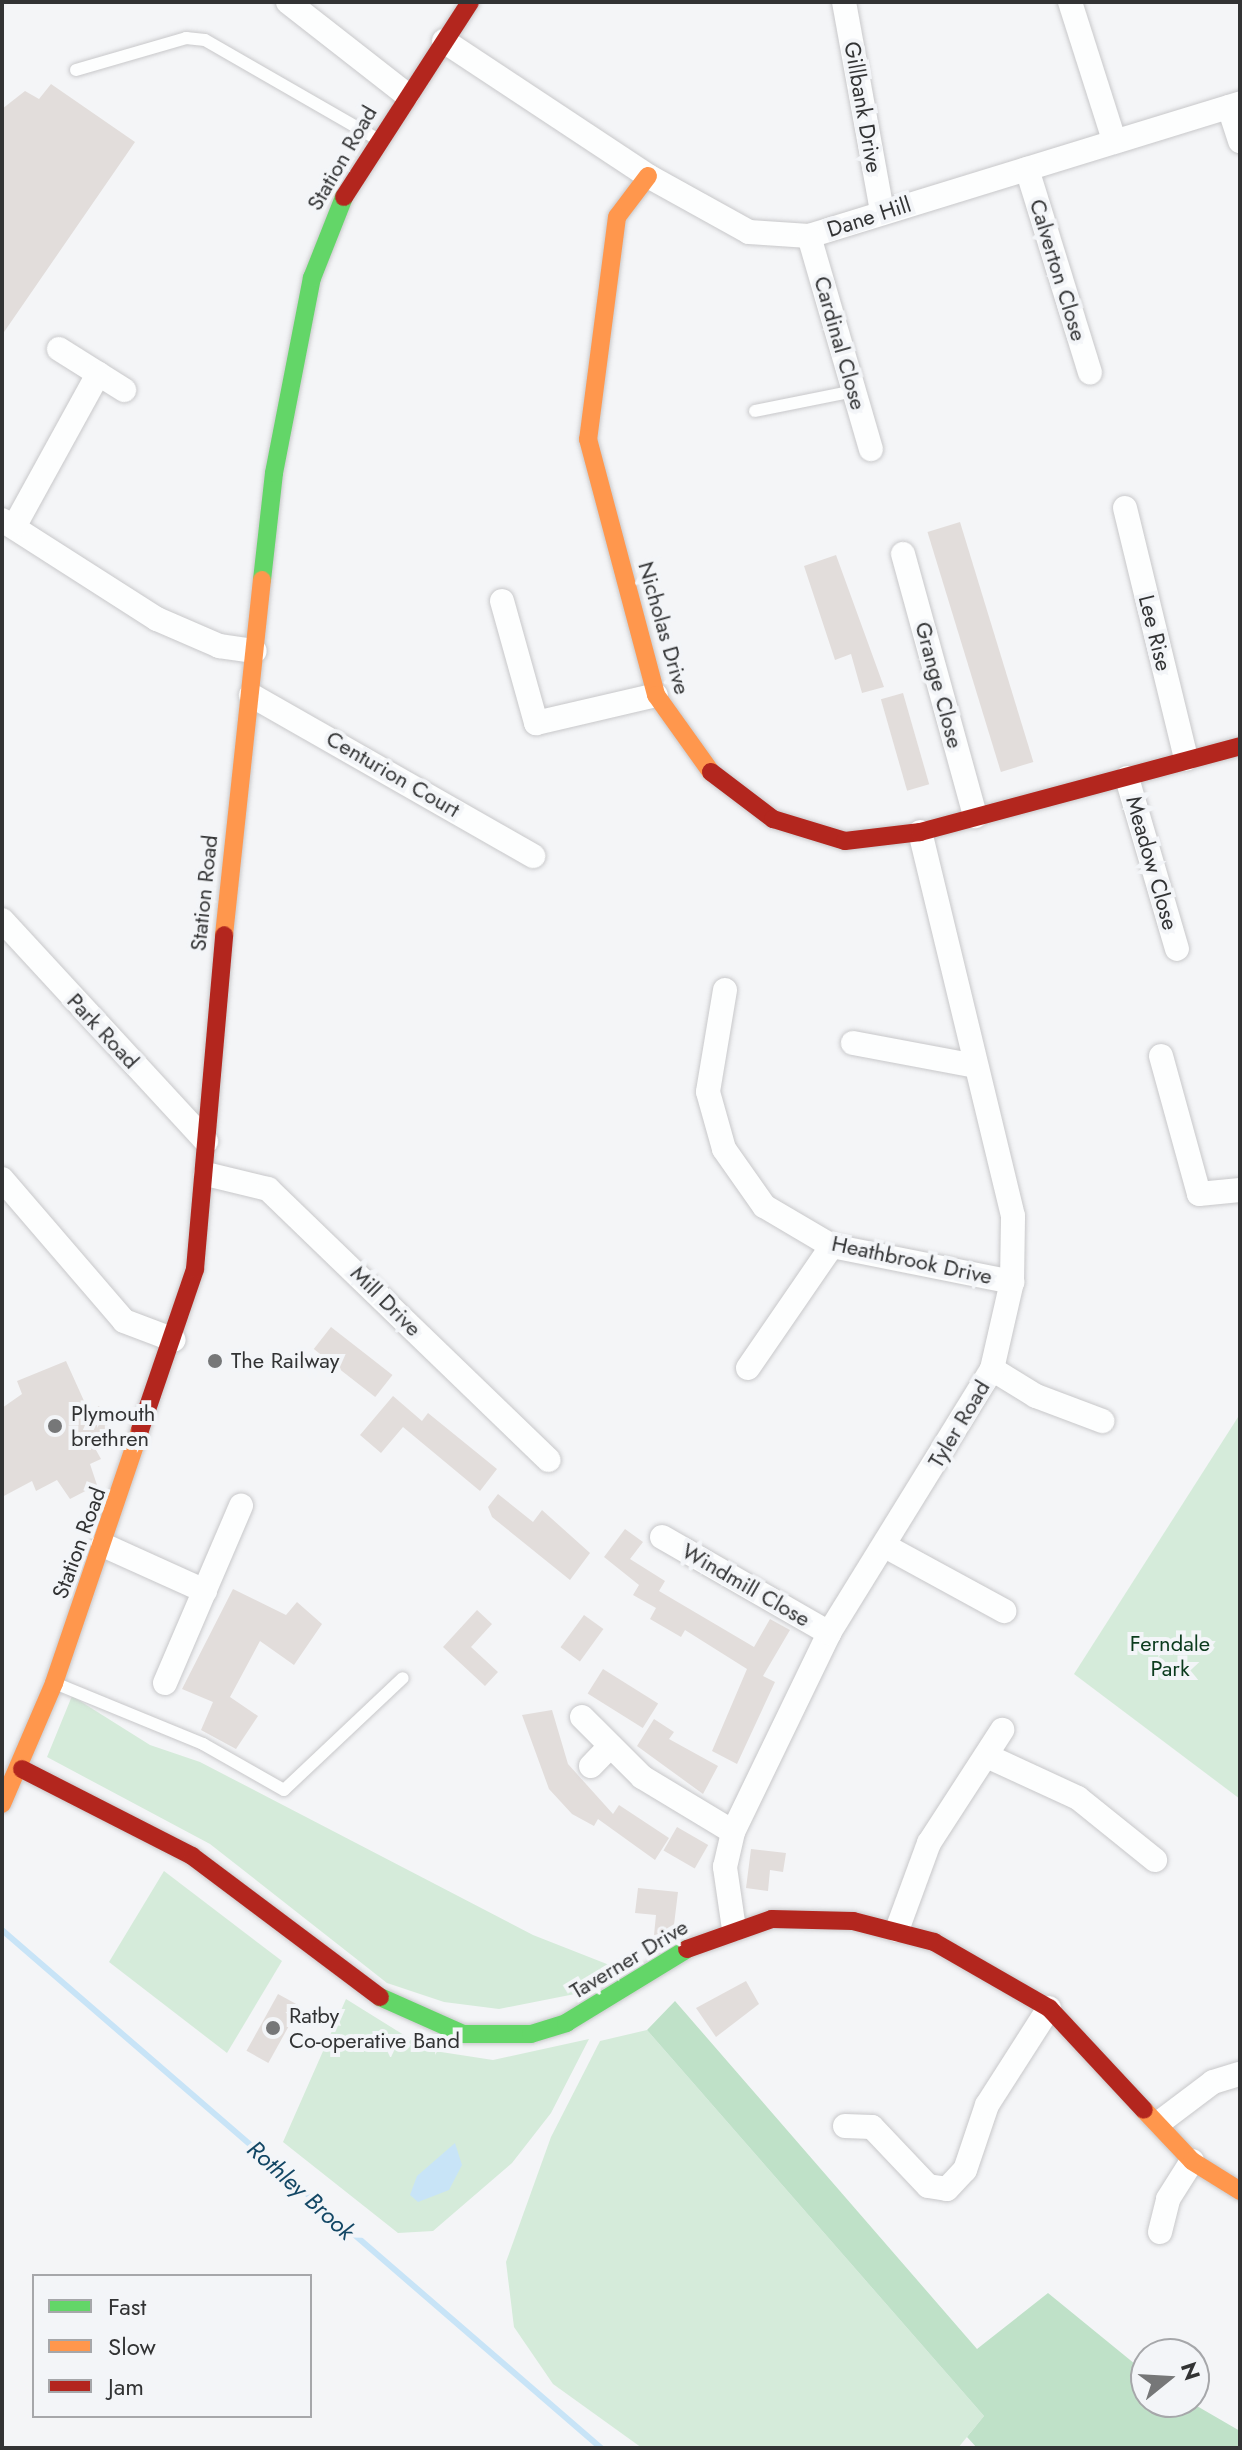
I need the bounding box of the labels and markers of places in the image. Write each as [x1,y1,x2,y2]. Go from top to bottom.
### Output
place label: The Railway [231,1348,340,1374]
marker: The Railway [206,1352,224,1370]
place label: Plymouth brethren [71,1400,155,1452]
marker: Plymouth brethren [46,1417,64,1435]
place label: Ratby Co-operative Band [289,2002,460,2054]
marker: Ratby Co-operative Band [264,2019,282,2037]

